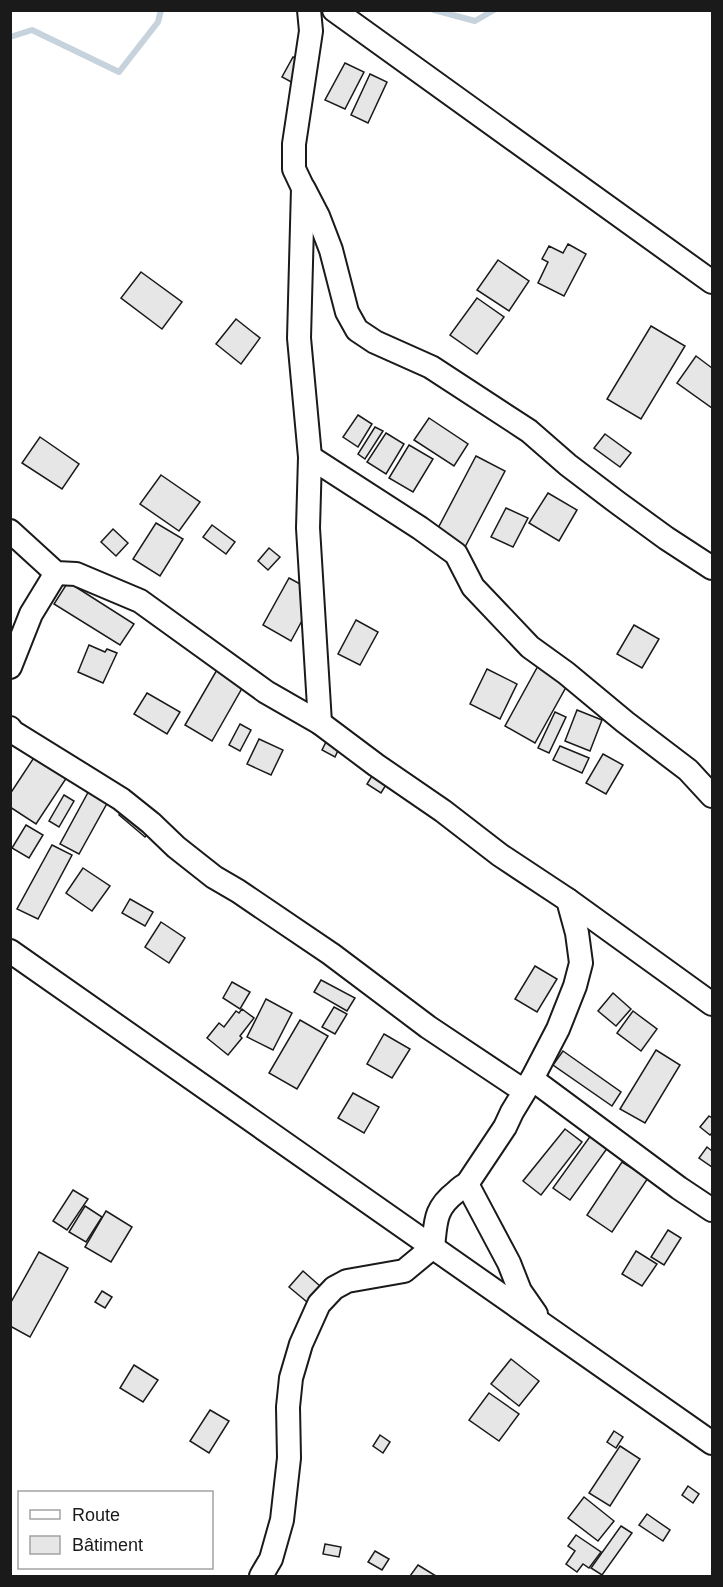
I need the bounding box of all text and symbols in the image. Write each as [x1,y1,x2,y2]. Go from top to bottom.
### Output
legend [18,1491,213,1569]
text: Route [72,1505,120,1525]
text: Bâtiment [72,1535,143,1555]

